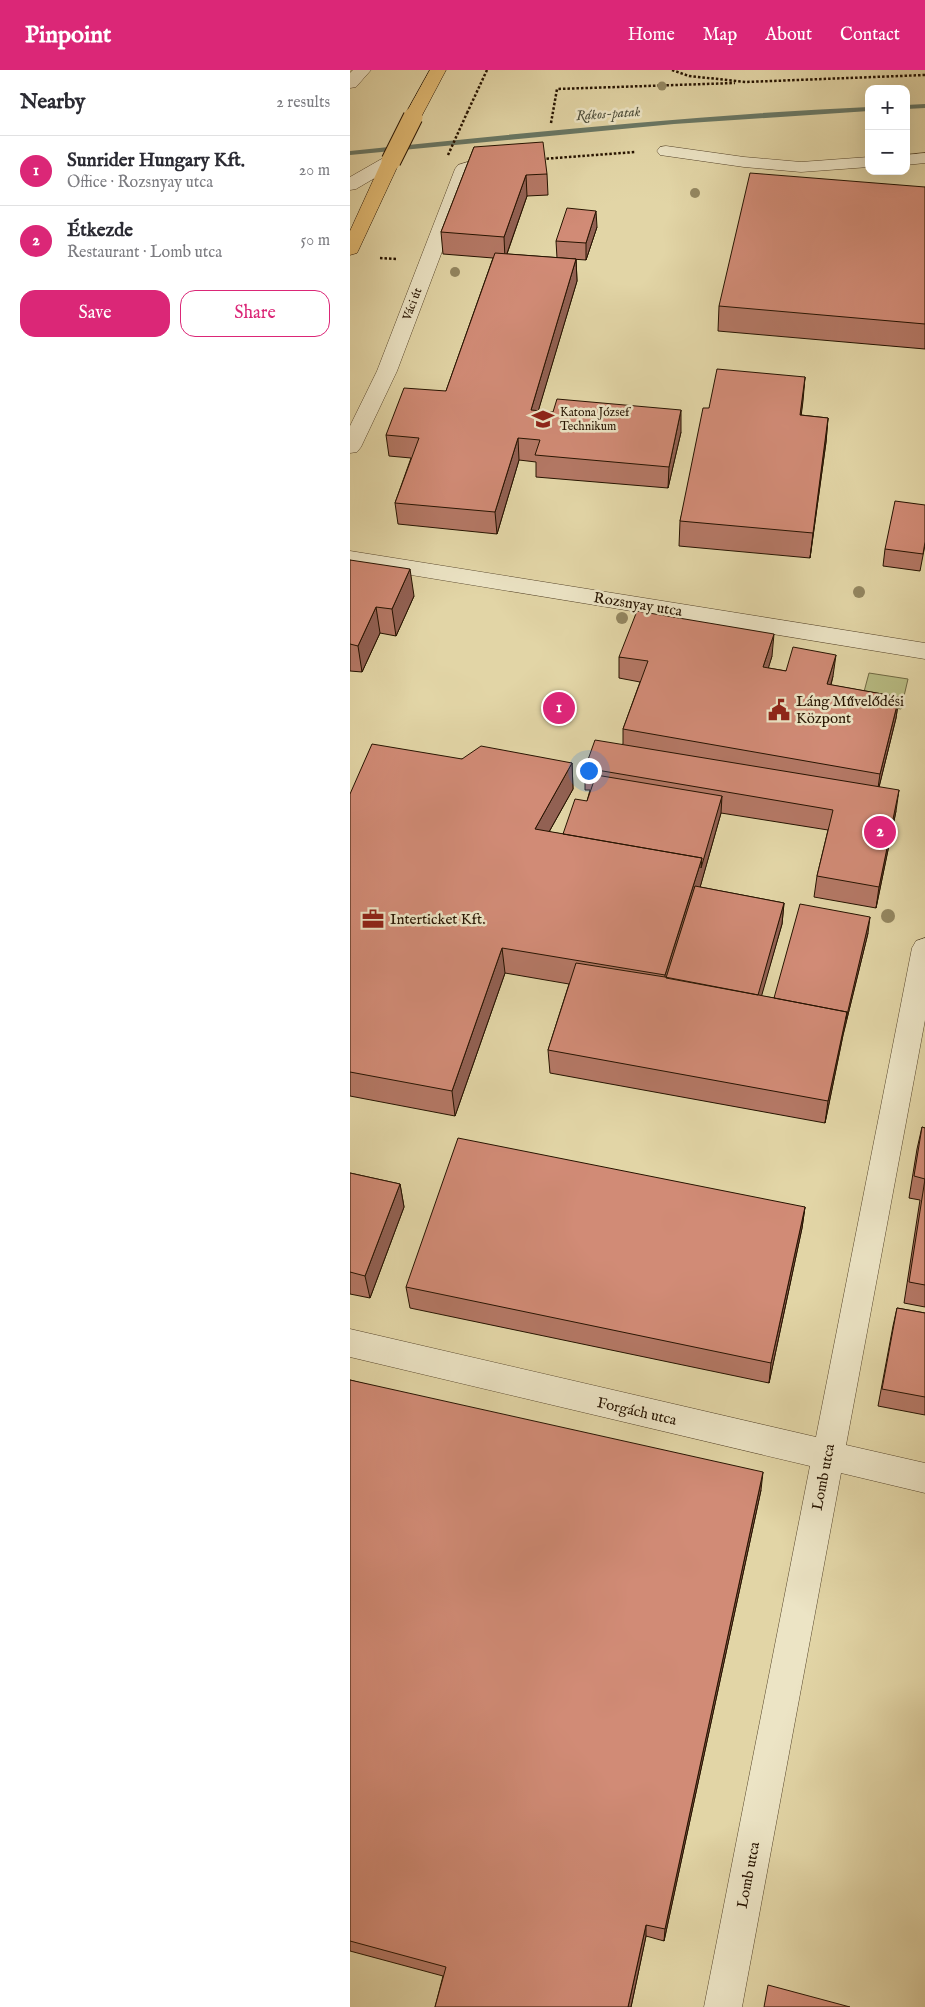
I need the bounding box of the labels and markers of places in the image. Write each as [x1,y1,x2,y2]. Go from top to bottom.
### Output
place label: Katona József Technikum [560,405,632,434]
school or university icon: Katona József Technikum [530,406,556,432]
pin: 1 [543,689,575,727]
place label: Láng Művelődési Központ [796,692,904,728]
public building icon: Láng Művelődési Központ [766,697,792,723]
pin: 2 [864,813,896,851]
office icon: Interticket Kft. [360,906,386,932]
place label: Interticket Kft. [390,910,485,929]

